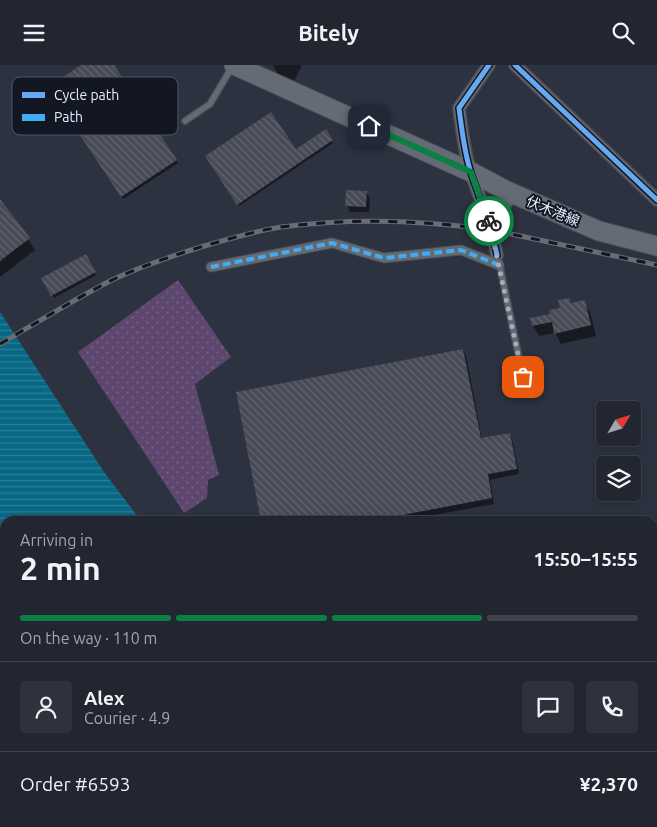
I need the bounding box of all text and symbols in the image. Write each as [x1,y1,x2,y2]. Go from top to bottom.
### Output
icon: menu [20,19,48,47]
icon: search [609,19,637,47]
text: Bitely [298,20,359,45]
legend [12,77,178,135]
text: Cycle path [54,87,119,103]
pin [348,105,390,147]
text: Path [54,109,83,125]
icon: home [355,112,383,140]
street label: 伏木港線 [524,193,582,229]
courier [464,196,514,246]
icon: bike [475,207,503,235]
pin [502,356,544,398]
icon: bag [509,363,537,391]
north arrow [596,401,641,446]
map controls [596,401,641,501]
button: layers [596,456,641,501]
text: Arriving in [20,531,93,549]
text: 15:50–15:55 [533,548,638,570]
text: 2 min [20,550,101,586]
text: On the way · 110 m [20,629,157,647]
button: person [20,681,72,733]
button: chat [522,681,574,733]
button: phone [586,681,638,733]
text: Alex [84,687,124,709]
text: Courier · 4.9 [84,709,170,727]
text: Order #6593 [20,773,130,795]
text: ¥2,370 [580,773,638,795]

